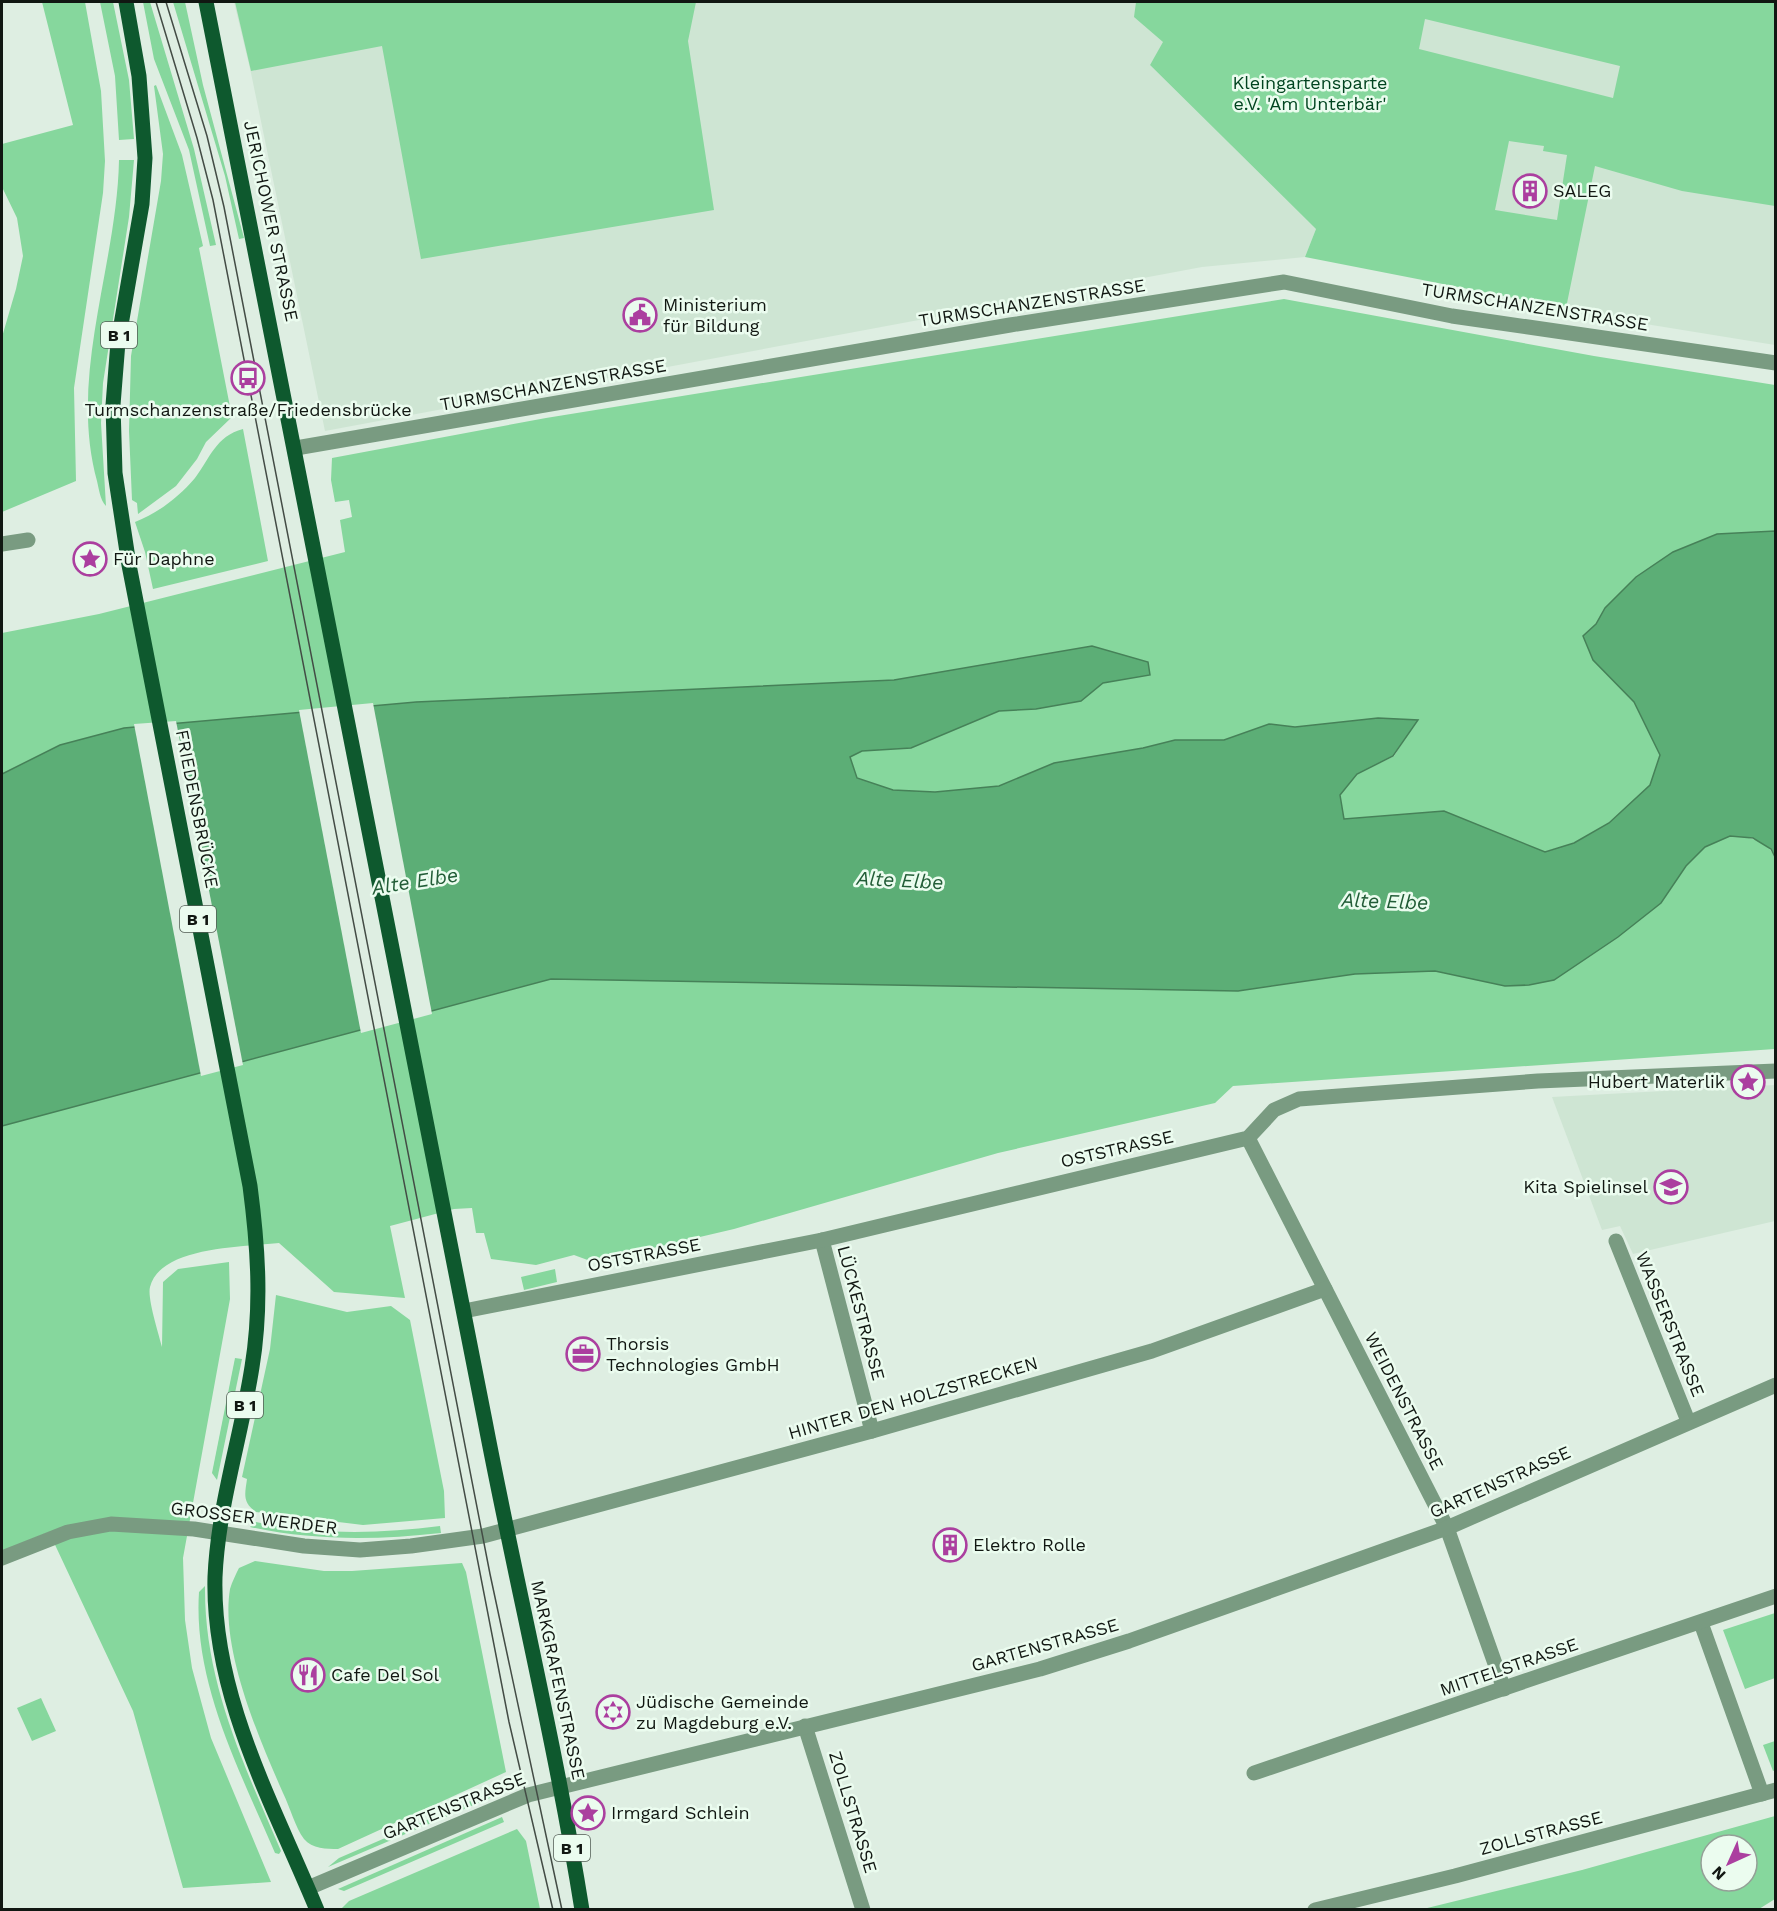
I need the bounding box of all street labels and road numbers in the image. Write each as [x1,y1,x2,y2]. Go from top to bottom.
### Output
street label: JERICHOWER STRASSE [240,119,303,323]
street label: TURMSCHANZENSTRASSE [917,274,1147,331]
street label: TURMSCHANZENSTRASSE [1420,278,1650,335]
road number: B 1 [101,322,137,348]
street label: TURMSCHANZENSTRASSE [438,354,668,415]
street label: FRIEDENSBRÜCKE [172,728,223,890]
road number: B 1 [180,906,216,932]
street label: OSTSTRASSE [1059,1125,1175,1172]
street label: OSTSTRASSE [585,1233,702,1276]
street label: LÜCKESTRASSE [833,1243,890,1383]
street label: WASSERSTRASSE [1632,1248,1709,1400]
street label: WEIDENSTRASSE [1361,1328,1448,1473]
street label: HINTER DEN HOLZSTRECKEN [786,1352,1040,1443]
road number: B 1 [227,1392,263,1418]
street label: GARTENSTRASSE [1426,1441,1574,1522]
street label: GROSSER WERDER [170,1497,339,1538]
street label: MARKGRAFENSTRASSE [527,1578,590,1781]
street label: GARTENSTRASSE [969,1613,1121,1676]
street label: MITTELSTRASSE [1437,1633,1581,1700]
street label: ZOLLSTRASSE [825,1748,882,1875]
street label: GARTENSTRASSE [379,1767,528,1844]
street label: ZOLLSTRASSE [1477,1806,1605,1859]
road number: B 1 [554,1835,590,1861]

